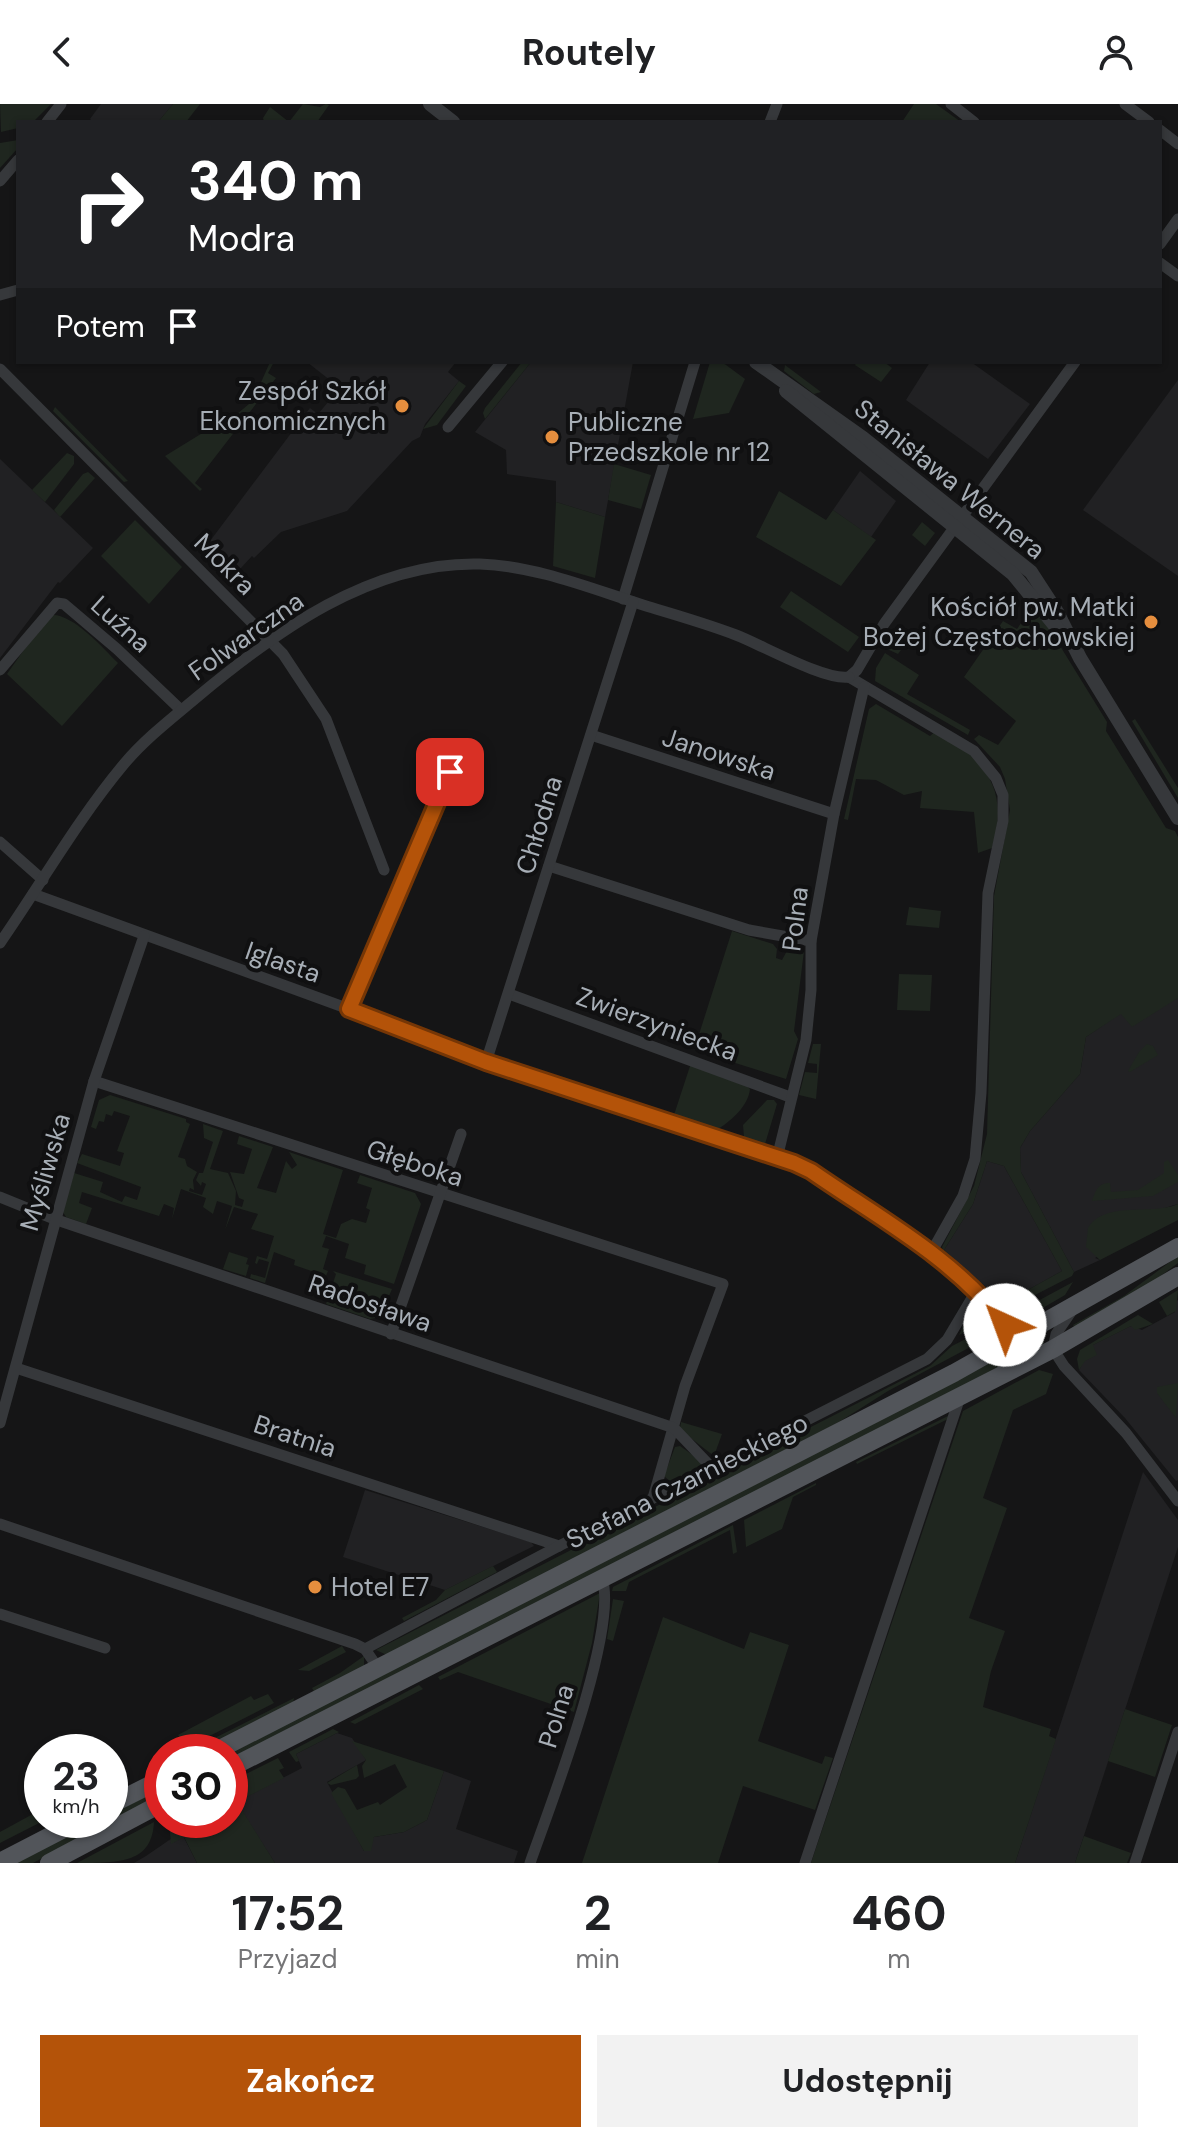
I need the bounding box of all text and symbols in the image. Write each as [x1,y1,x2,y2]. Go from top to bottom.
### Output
text: Routely [522,29,656,76]
icon: back [40,30,84,74]
icon: person [1094,30,1138,74]
text: 340 m [188,144,363,217]
icon: right [56,152,160,256]
text: Modra [188,215,295,262]
icon: arrive [161,304,205,348]
text: Potem [56,307,145,346]
place label: Zespół Szkół Ekonomicznych [200,374,386,438]
street label: Stanisława Wernera [848,391,1052,567]
marker: Zespół Szkół Ekonomicznych [393,397,411,415]
place label: Publiczne Przedszkole nr 12 [568,405,770,469]
marker: Publiczne Przedszkole nr 12 [543,428,561,446]
street label: Mokra [187,526,263,602]
street label: Folwarczna [182,584,310,688]
street label: Luźna [84,588,158,660]
place label: Kościół pw. Matki Bożej Częstochowskiej [863,590,1135,654]
marker: Kościół pw. Matki Bożej Częstochowskiej [1142,613,1160,631]
street label: Janowska [658,720,780,788]
pin [416,738,484,806]
icon: arrive [428,750,472,794]
street label: Chłodna [508,772,570,878]
street label: Polna [774,885,816,953]
street label: Iglasta [241,933,325,991]
street label: Zwierzyniecka [572,979,742,1069]
street label: Myśliwska [12,1109,78,1235]
street label: Głęboka [362,1131,468,1195]
street label: Radosława [304,1266,436,1340]
position arrow [963,1283,1047,1367]
street label: Stefana Czarnieckiego [560,1405,814,1557]
street label: Bratnia [250,1407,340,1465]
place label: Hotel E7 [331,1570,430,1604]
marker: Hotel E7 [306,1578,324,1596]
street label: Polna [530,1680,582,1752]
speed limit sign: 30 [144,1734,248,1838]
text: 23 [52,1750,100,1802]
text: km/h [52,1793,100,1819]
text: 17:52 [231,1882,344,1945]
text: 2 [584,1882,611,1945]
text: 460 [851,1882,947,1945]
text: Przyjazd [238,1942,338,1976]
text: min [575,1942,620,1976]
text: m [887,1942,910,1976]
button: Zakończ [40,2035,581,2127]
button: Udostępnij [597,2035,1138,2127]

